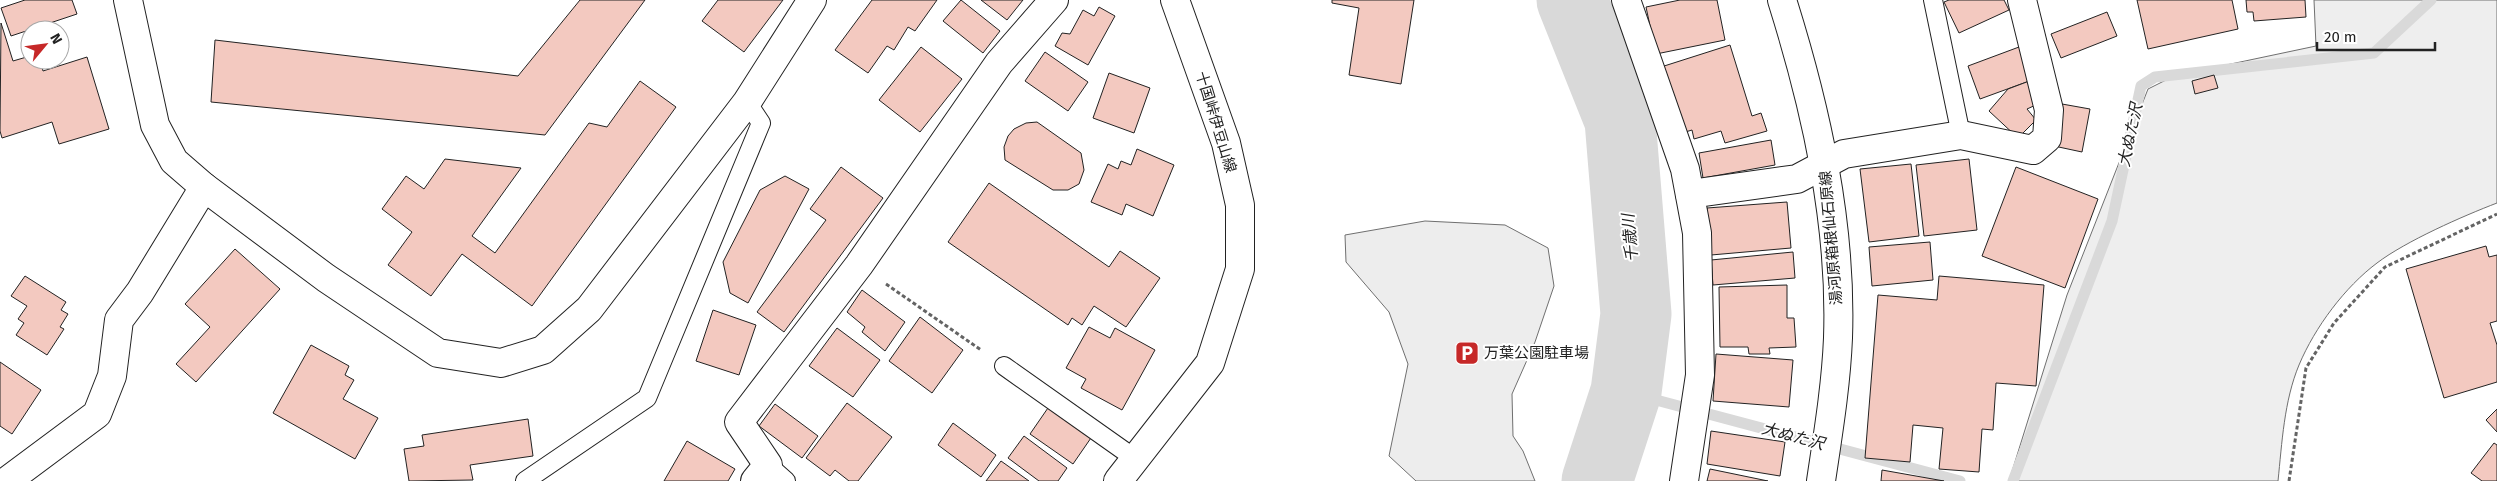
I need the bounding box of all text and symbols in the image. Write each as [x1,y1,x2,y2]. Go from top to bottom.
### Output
north arrow [20,20,70,70]
scale bar [2317,20,2434,52]
text: 20 m [2324,28,2357,46]
text: N [46,31,66,47]
street label: 十国峠伊豆山線 [1192,69,1240,175]
water label: 大ぬた沢 [2114,100,2146,168]
street label: 湯河原箱根仙石原線 [1816,170,1846,306]
water label: 千歳川 [1618,211,1642,263]
parking icon: 万葉公園駐車場 [1454,340,1480,366]
place label: 万葉公園駐車場 [1484,344,1589,362]
water label: 大ぬた沢 [1760,419,1828,454]

